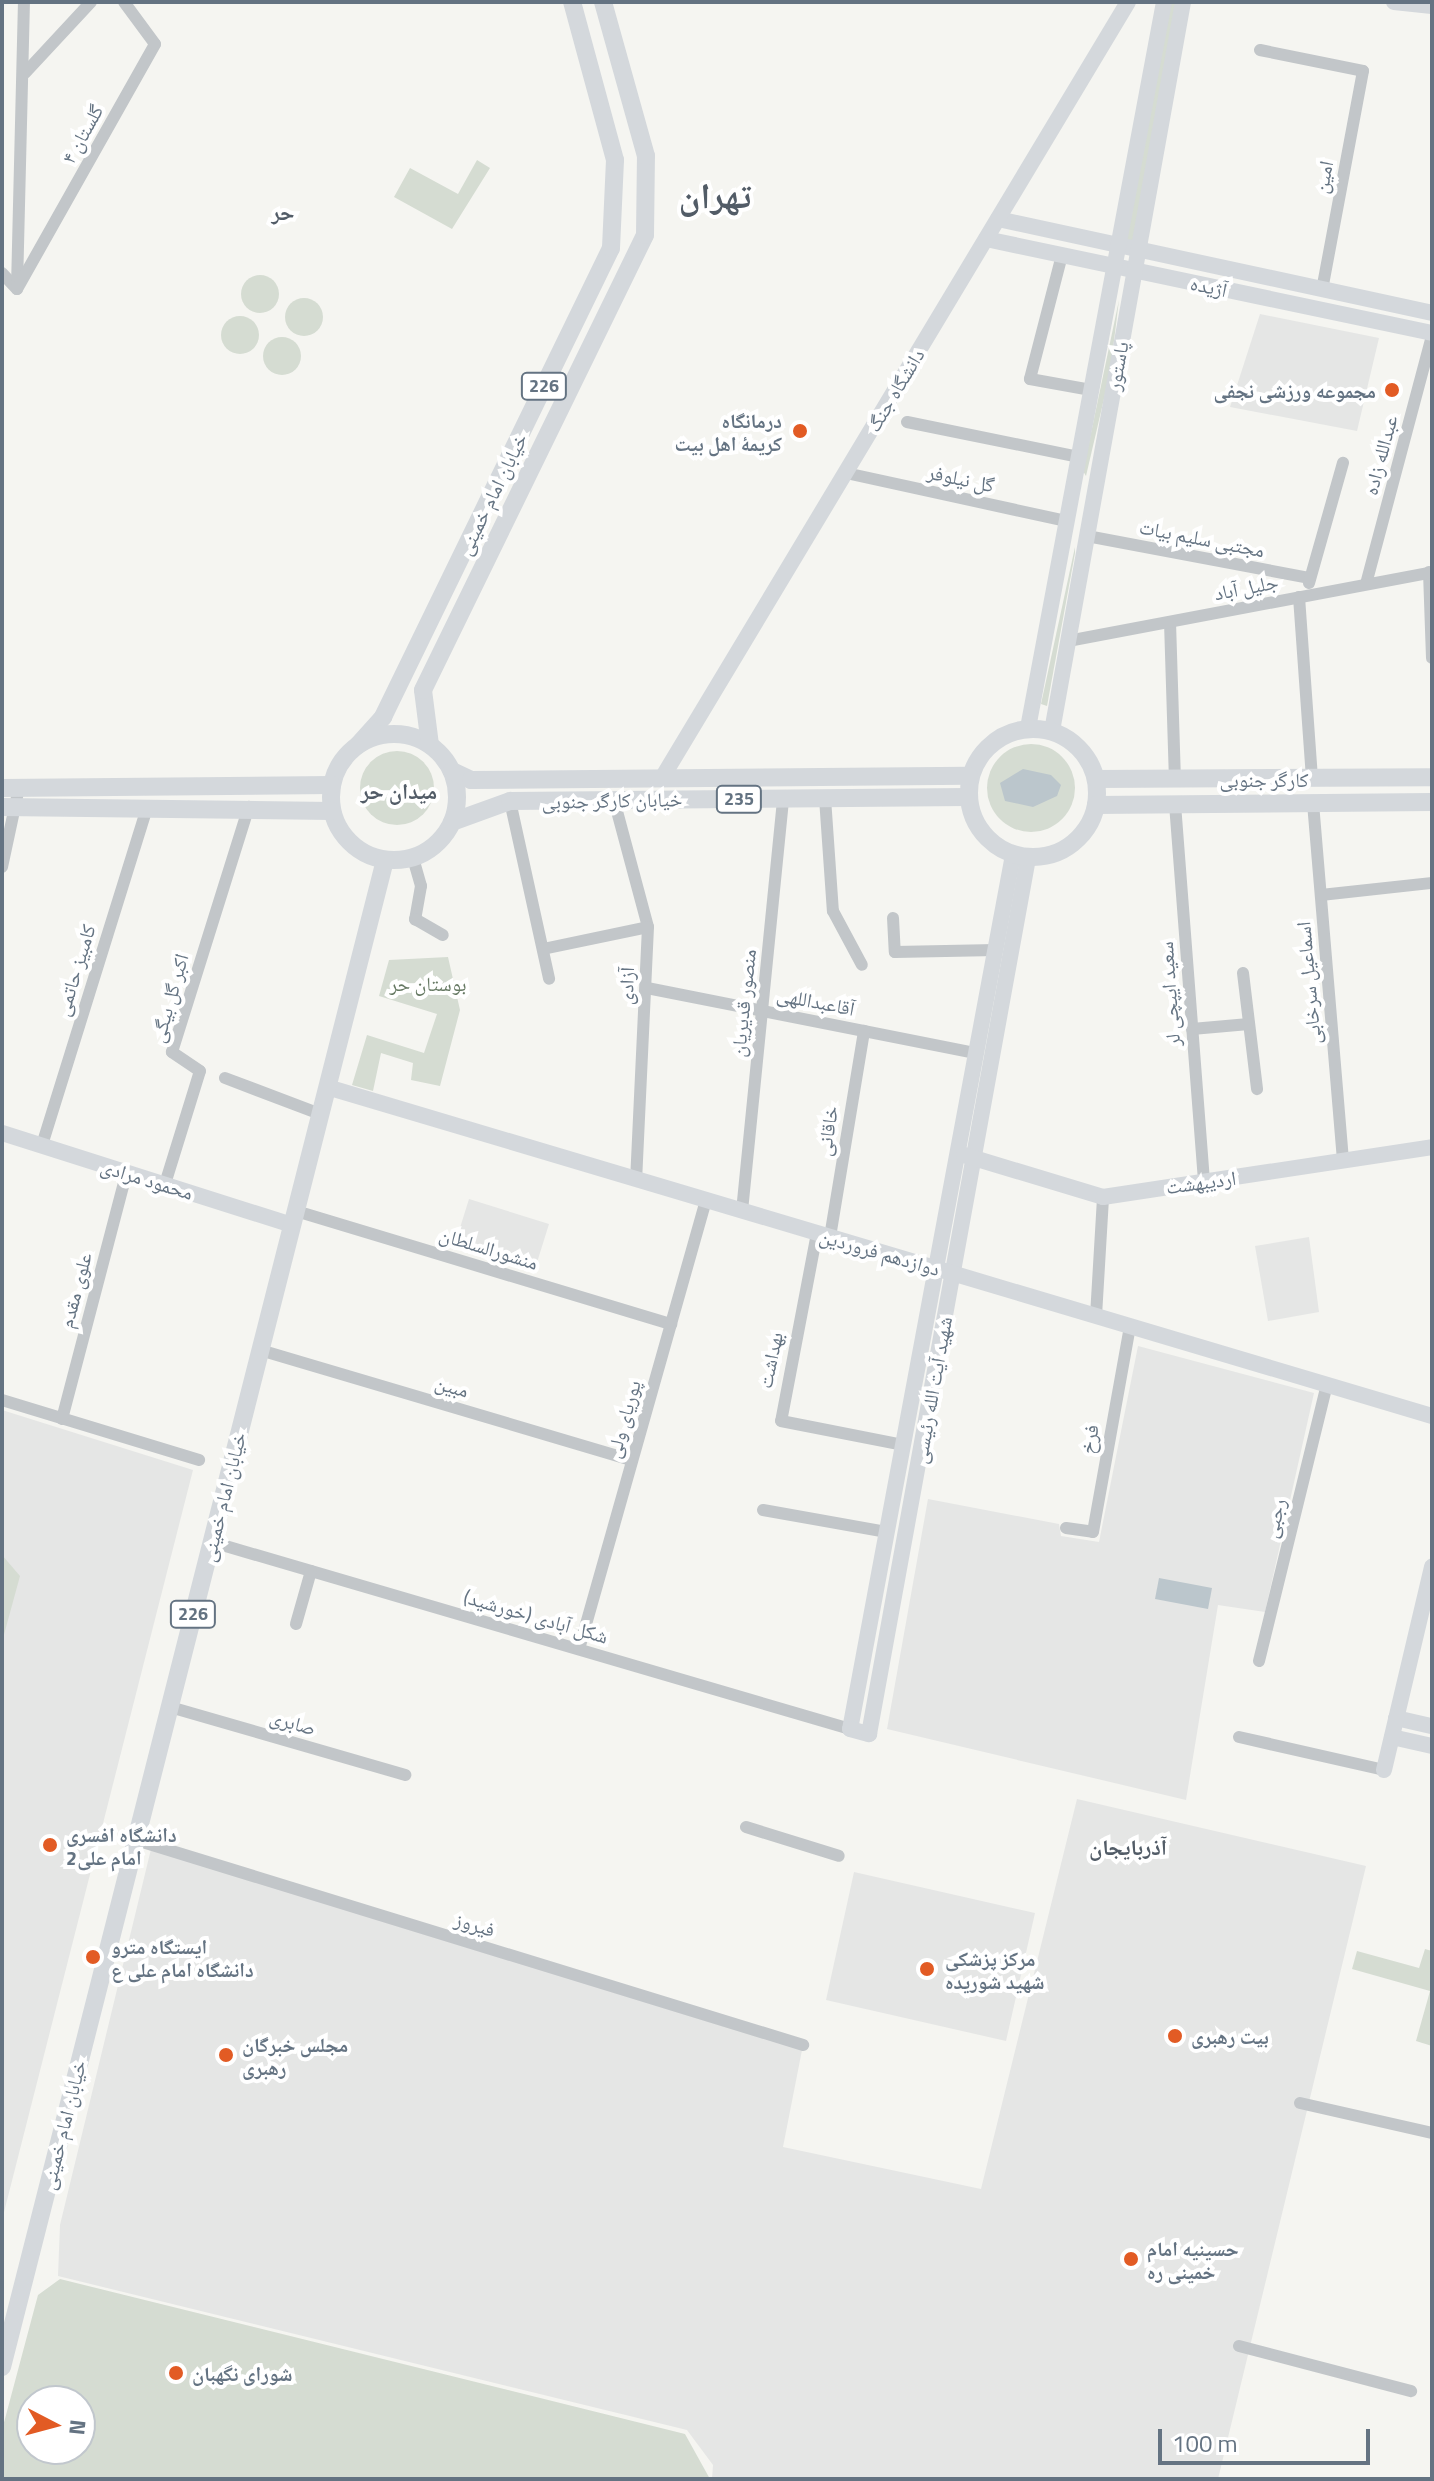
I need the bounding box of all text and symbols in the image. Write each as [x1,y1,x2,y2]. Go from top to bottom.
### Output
street label: گلستان ۴ [56,100,108,168]
street label: امین [1308,159,1338,195]
district label: تهران [679,173,751,217]
district label: حر [272,200,294,226]
street label: آژیده [1188,270,1230,302]
street label: پاستور [1101,340,1133,392]
street label: دانشگاه جنگ [861,344,929,436]
road number: 226 [520,372,568,400]
place label: مجموعه ورزشی نجفی [1213,378,1376,402]
marker: مجموعه ورزشی نجفی [1383,381,1401,399]
place label: درمانگاه کریمهٔ اهل بیت [675,408,782,455]
street label: عبدالله زاده [1358,412,1402,498]
marker: درمانگاه کریمهٔ اهل بیت [789,420,811,442]
street label: خیابان امام خمینی [452,429,532,559]
street label: گل نیلوفر [925,459,997,497]
street label: مجتبی سلیم بیات [1137,514,1267,562]
street label: جلیل آباد [1212,569,1280,605]
street label: کارگر جنوبی [1219,767,1309,791]
district label: میدان حر [361,779,437,805]
road number: 235 [715,785,763,813]
street label: خیابان کارگر جنوبی [541,787,683,813]
street label: کامبیز حاتمی [50,921,100,1019]
street label: اسماعیل سرخابی [1291,921,1325,1045]
street label: سعید ایپچی لر [1153,941,1185,1047]
street label: منصور قدیریان [725,948,761,1058]
street label: اکبر گل بیگی [145,951,193,1045]
street label: آزادی [613,967,639,1005]
park label: بوستان حر [389,971,467,995]
street label: آقاعبداللهی [775,982,857,1020]
street label: خاقانی [811,1104,843,1158]
street label: محمود مرادی [98,1154,196,1204]
street label: اردیبهشت [1164,1165,1238,1199]
street label: منشورالسلطان [437,1222,541,1274]
street label: دوازدهم فروردین [817,1223,943,1281]
street label: علوی مقدم [53,1250,97,1330]
street label: شهید آیت الله رئیسی [907,1315,957,1465]
street label: بهداشت [752,1330,788,1390]
street label: مبین [432,1370,472,1402]
street label: پوریای ولی [600,1377,646,1461]
street label: فرخ [1075,1423,1103,1455]
street label: خیابان امام خمینی [195,1430,251,1564]
street label: رجبی [1258,1496,1290,1540]
street label: شکل آبادی (خورشید) [461,1584,611,1648]
road number: 226 [169,1600,217,1628]
street label: صابری [267,1704,319,1740]
place label: دانشگاه افسری امام علی2 [66,1822,177,1869]
district label: آذربایجان [1089,1835,1167,1861]
marker: دانشگاه افسری امام علی2 [41,1836,59,1854]
street label: فیروز [452,1907,498,1941]
place label: ایستگاه مترو دانشگاه امام علی ع [111,1934,254,1981]
marker: ایستگاه مترو دانشگاه امام علی ع [82,1946,104,1968]
place label: مرکز پزشکی شهید شوریده [945,1946,1045,1993]
marker: مرکز پزشکی شهید شوریده [916,1958,938,1980]
place label: بیت رهبری [1191,2024,1269,2048]
marker: بیت رهبری [1166,2027,1184,2045]
place label: مجلس خبرگان رهبری [242,2032,348,2079]
marker: مجلس خبرگان رهبری [217,2046,235,2064]
street label: خیابان امام خمینی [35,2058,91,2192]
place label: حسینیه امام خمینی ره [1147,2236,1239,2283]
marker: حسینیه امام خمینی ره [1122,2250,1140,2268]
place label: شورای نگهبان [192,2361,293,2385]
marker: شورای نگهبان [167,2364,185,2382]
north arrow [16,2385,96,2465]
scale bar [1162,2413,1374,2463]
text: N [60,2418,96,2437]
text: 100 m [1172,2425,1238,2461]

